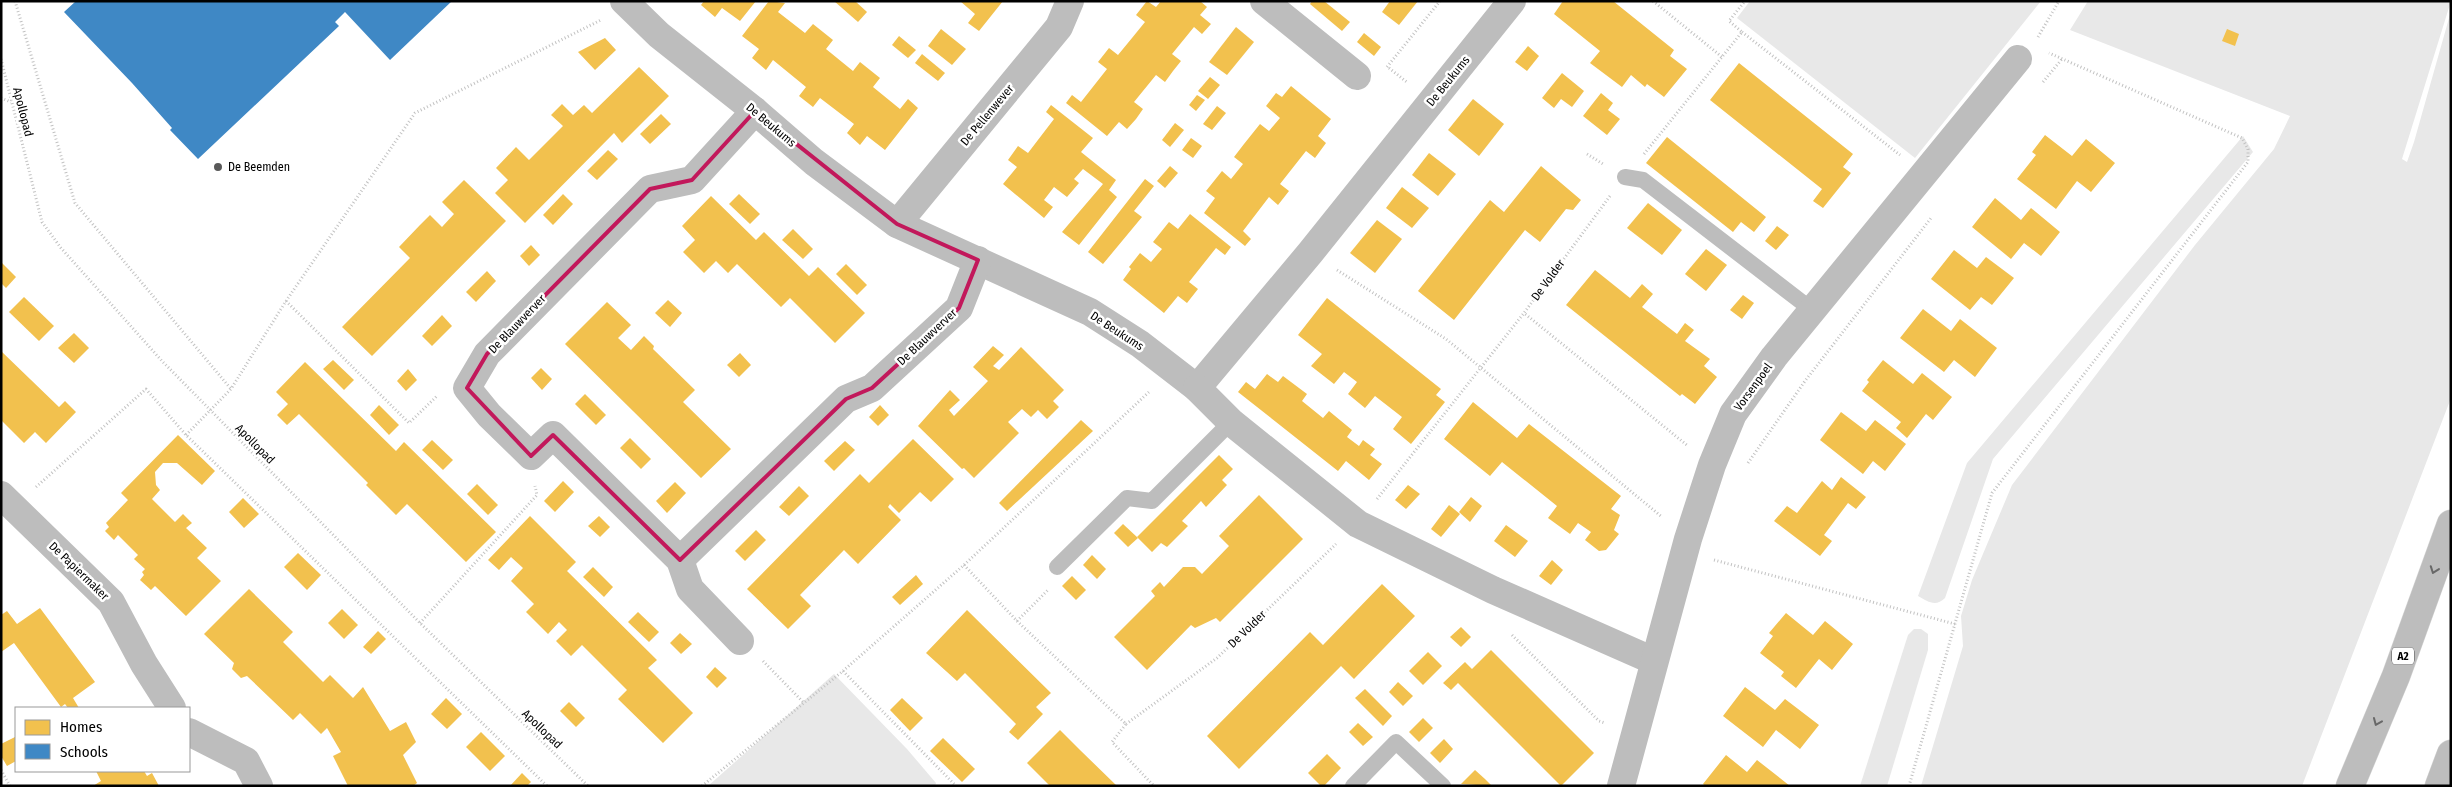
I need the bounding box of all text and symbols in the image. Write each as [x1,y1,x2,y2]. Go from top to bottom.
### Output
street label: De Beukums [1423,53,1473,109]
street label: De Pellenwever [957,81,1017,148]
street label: Apollopad [10,86,36,138]
street label: De Beukums [743,100,799,150]
place label: De Beemden [228,160,290,174]
marker: De Beemden [212,161,224,173]
street label: De Volder [1528,256,1568,303]
street label: De Blauwverver [485,291,549,356]
street label: De Blauwverver [894,305,960,368]
street label: De Beukums [1088,309,1146,353]
street label: Vorsenpoel [1731,361,1775,413]
street label: Apollopad [232,421,278,467]
street label: De Papiermaker [46,539,112,604]
one-way arrow [2430,565,2440,574]
street label: De Volder [1225,607,1270,651]
road number: A2 [2392,648,2414,664]
legend [15,707,190,772]
street label: Apollopad [519,707,565,751]
one-way arrow [2372,717,2383,726]
text: Homes [60,718,102,736]
text: Schools [60,743,108,761]

